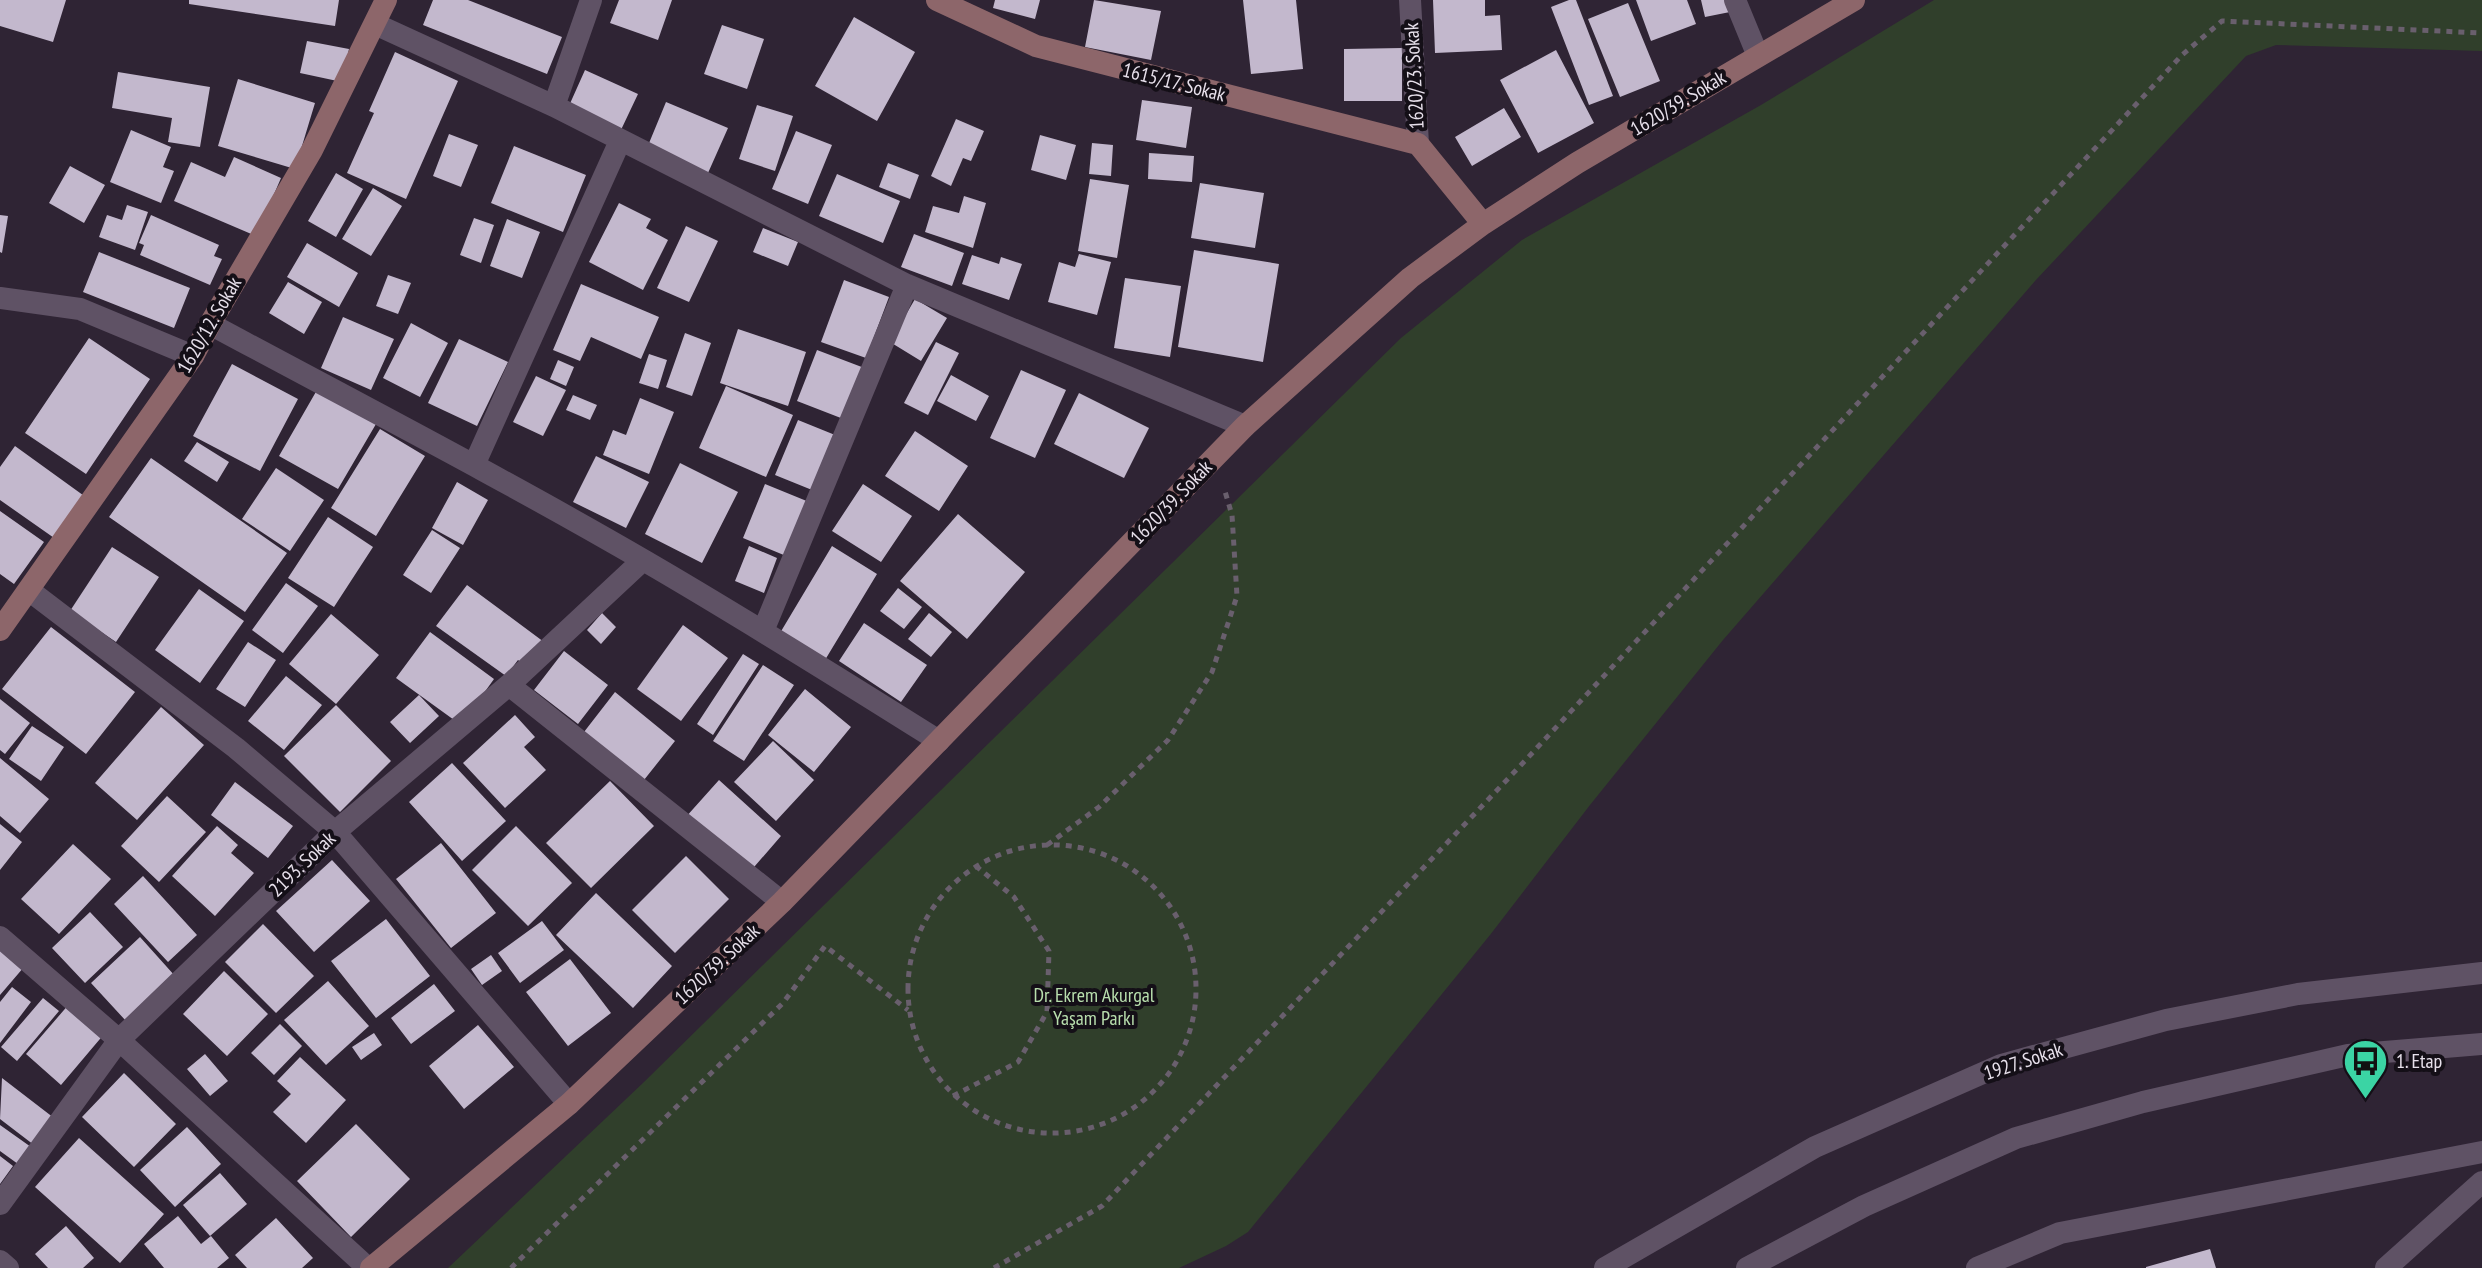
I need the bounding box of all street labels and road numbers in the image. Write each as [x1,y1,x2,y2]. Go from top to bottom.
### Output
street label: 1620/23. Sokak [1398,22,1430,130]
street label: 1615/17. Sokak [1120,57,1228,107]
street label: 1620/39. Sokak [1625,64,1731,142]
street label: 1620/12. Sokak [171,272,247,378]
street label: 1620/39. Sokak [1124,454,1218,550]
street label: 2193. Sokak [263,826,341,902]
street label: 1620/39. Sokak [669,918,765,1010]
street label: 1927. Sokak [1980,1036,2066,1086]

